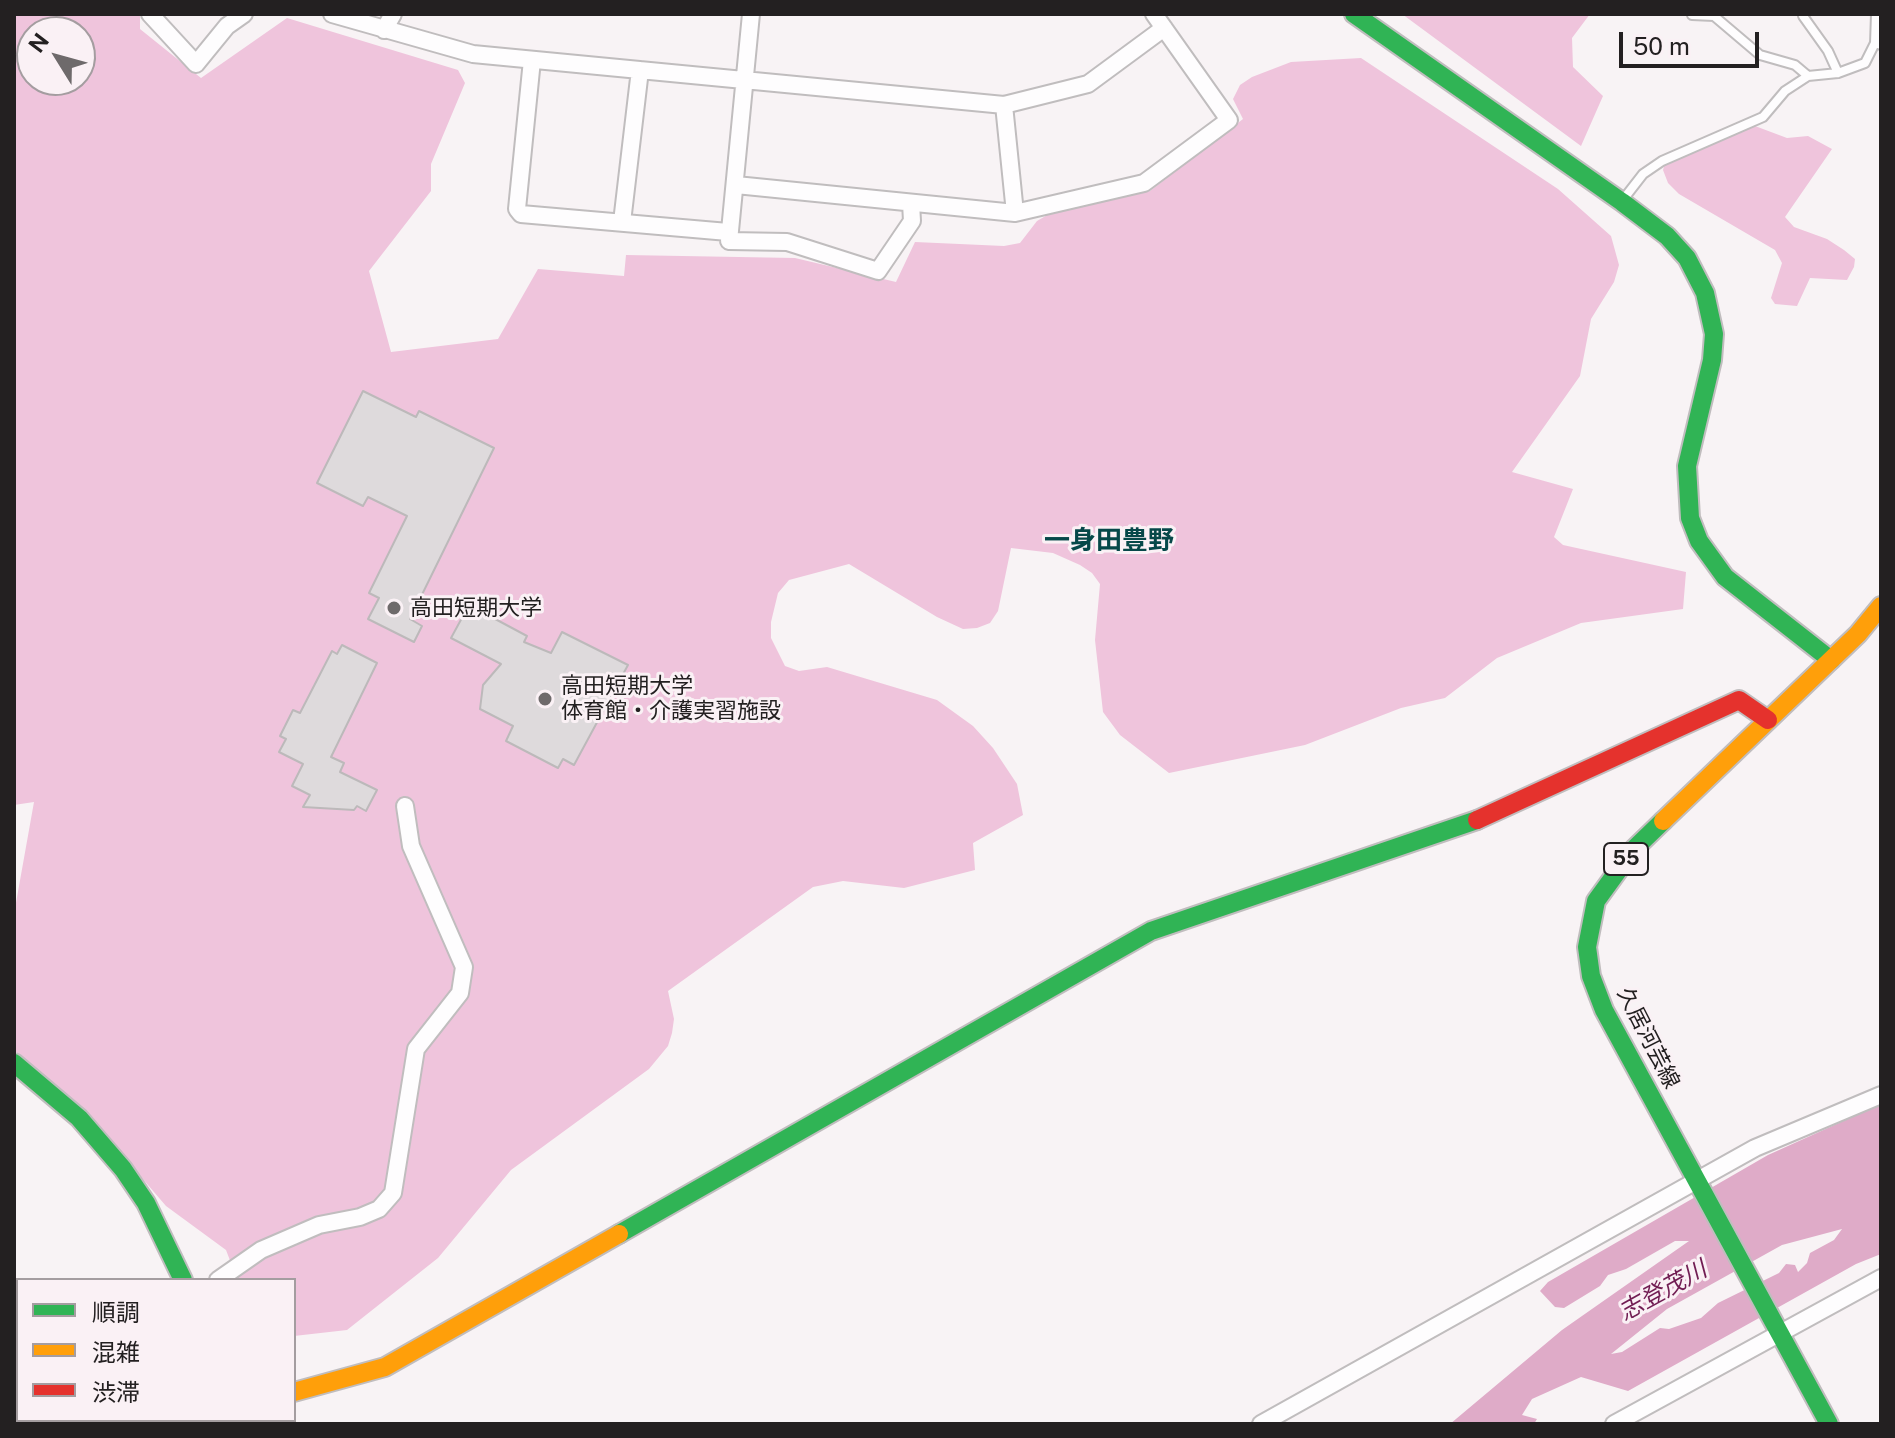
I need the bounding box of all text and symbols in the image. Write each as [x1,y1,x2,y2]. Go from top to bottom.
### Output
north arrow [16,16,96,96]
scale bar [1623,16,1763,66]
text: N [23,28,54,57]
text: 50 m [1633,32,1690,60]
district label: 一身田豊野 [1044,525,1174,557]
place label: 高田短期大学 [410,595,542,621]
marker: 高田短期大学 [385,599,403,617]
place label: 高田短期大学 体育館・介護実習施設 [561,673,781,724]
marker: 高田短期大学 体育館・介護実習施設 [536,690,554,708]
road number: 55 [1604,843,1648,875]
street label: 久居河芸線 [1611,983,1685,1093]
water label: 志登茂川 [1614,1255,1712,1327]
legend [16,1278,296,1422]
text: 順調 [92,1298,140,1326]
text: 混雑 [92,1338,140,1366]
text: 渋滞 [92,1378,140,1406]

